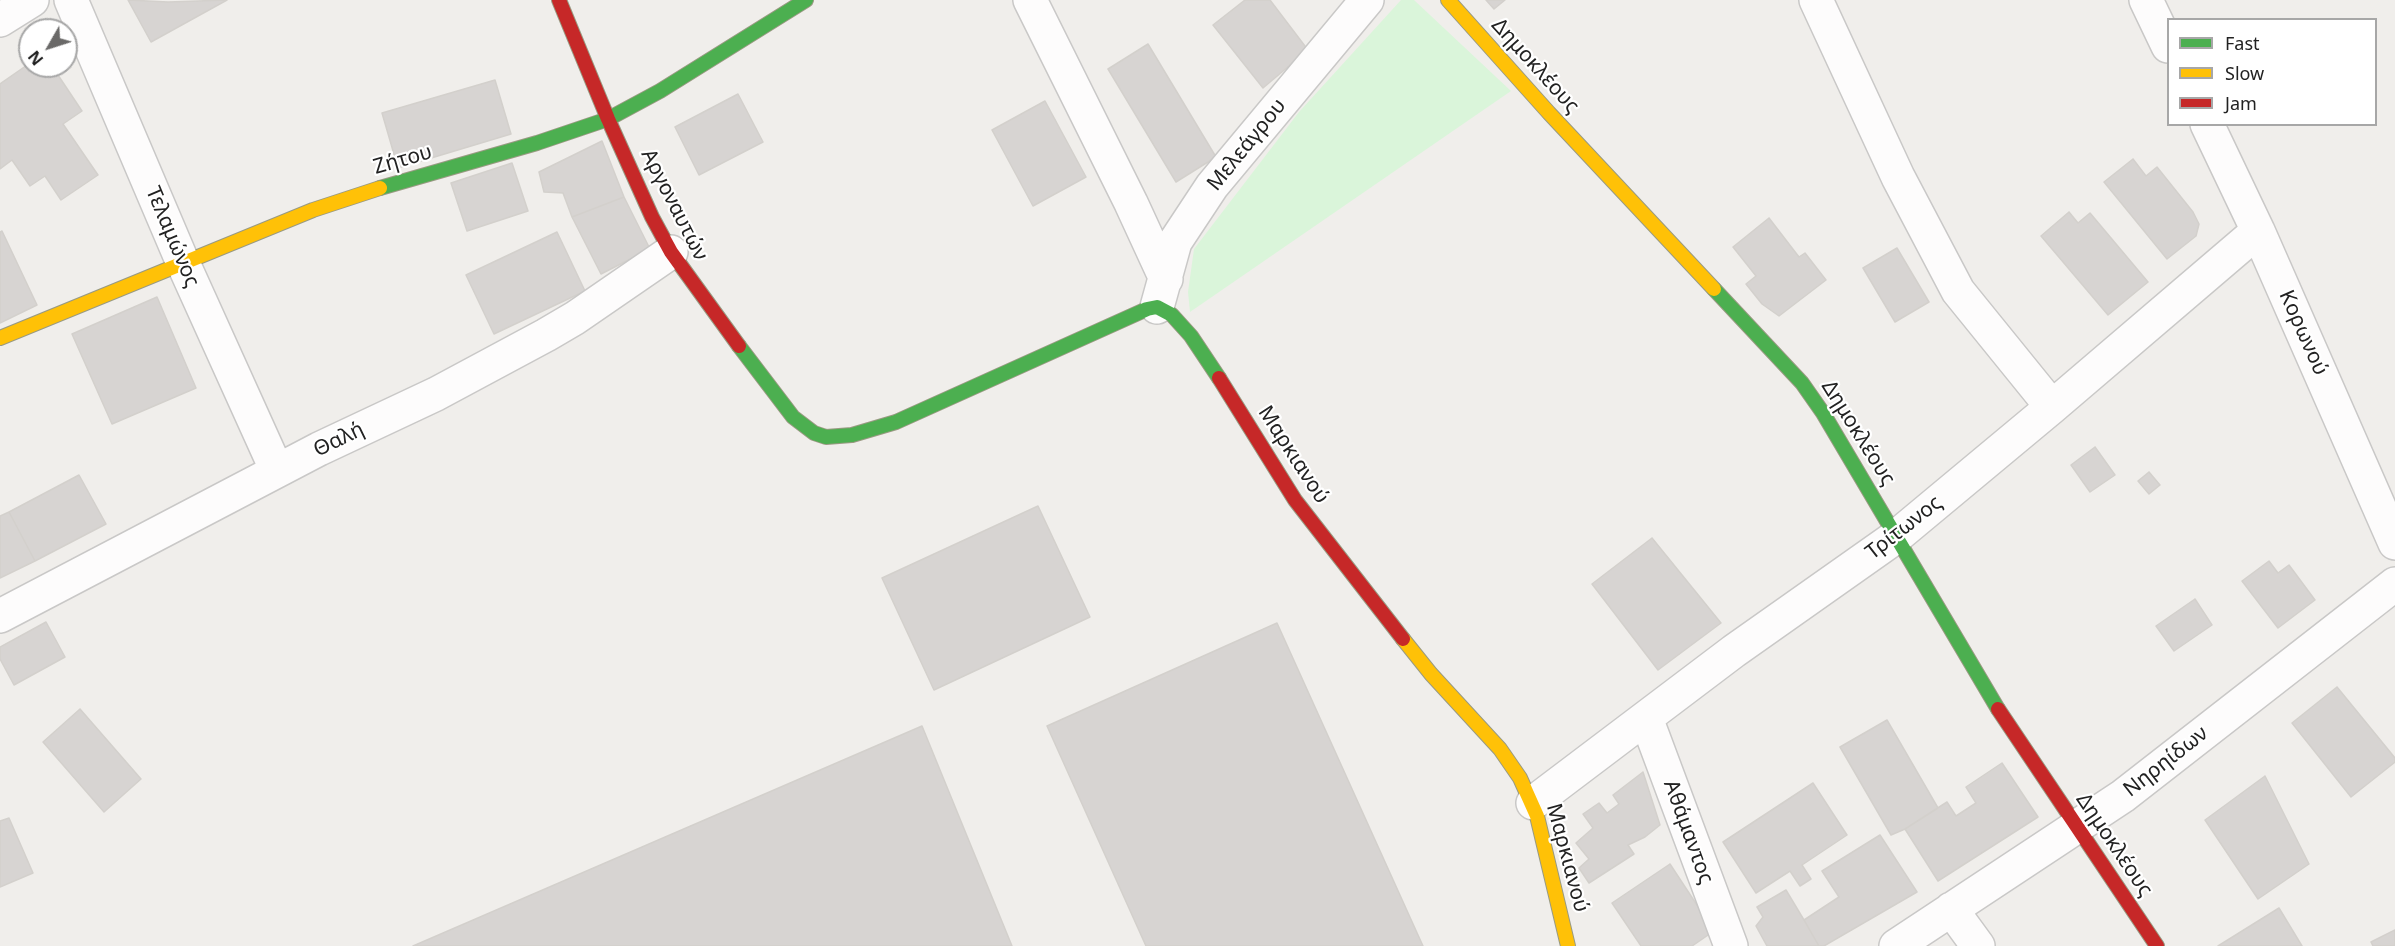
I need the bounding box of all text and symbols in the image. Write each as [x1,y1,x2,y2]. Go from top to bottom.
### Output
street label: Δημοκλέους [1486,13,1584,119]
north arrow [18,18,78,78]
legend [2167,18,2377,126]
text: Fast [2225,31,2260,55]
text: N [23,46,48,70]
text: Slow [2225,61,2264,85]
text: Jam [2225,91,2257,115]
street label: Μελεάγρου [1202,94,1292,196]
street label: Ζήτου [371,140,435,180]
street label: Αργοναυτών [635,145,713,265]
street label: Τελαμώνος [140,183,204,291]
street label: Κορωνού [2273,287,2333,379]
street label: Δημοκλέους [1816,376,1900,490]
street label: Μαρκιανού [1252,401,1334,509]
street label: Θαλή [310,417,368,463]
street label: Τρίτωνος [1861,491,1947,565]
street label: Νηρηίδων [2119,721,2213,803]
street label: Αθάμαντος [1658,777,1718,887]
street label: Δημοκλέους [2070,789,2158,901]
street label: Μαρκιανού [1540,801,1594,915]

